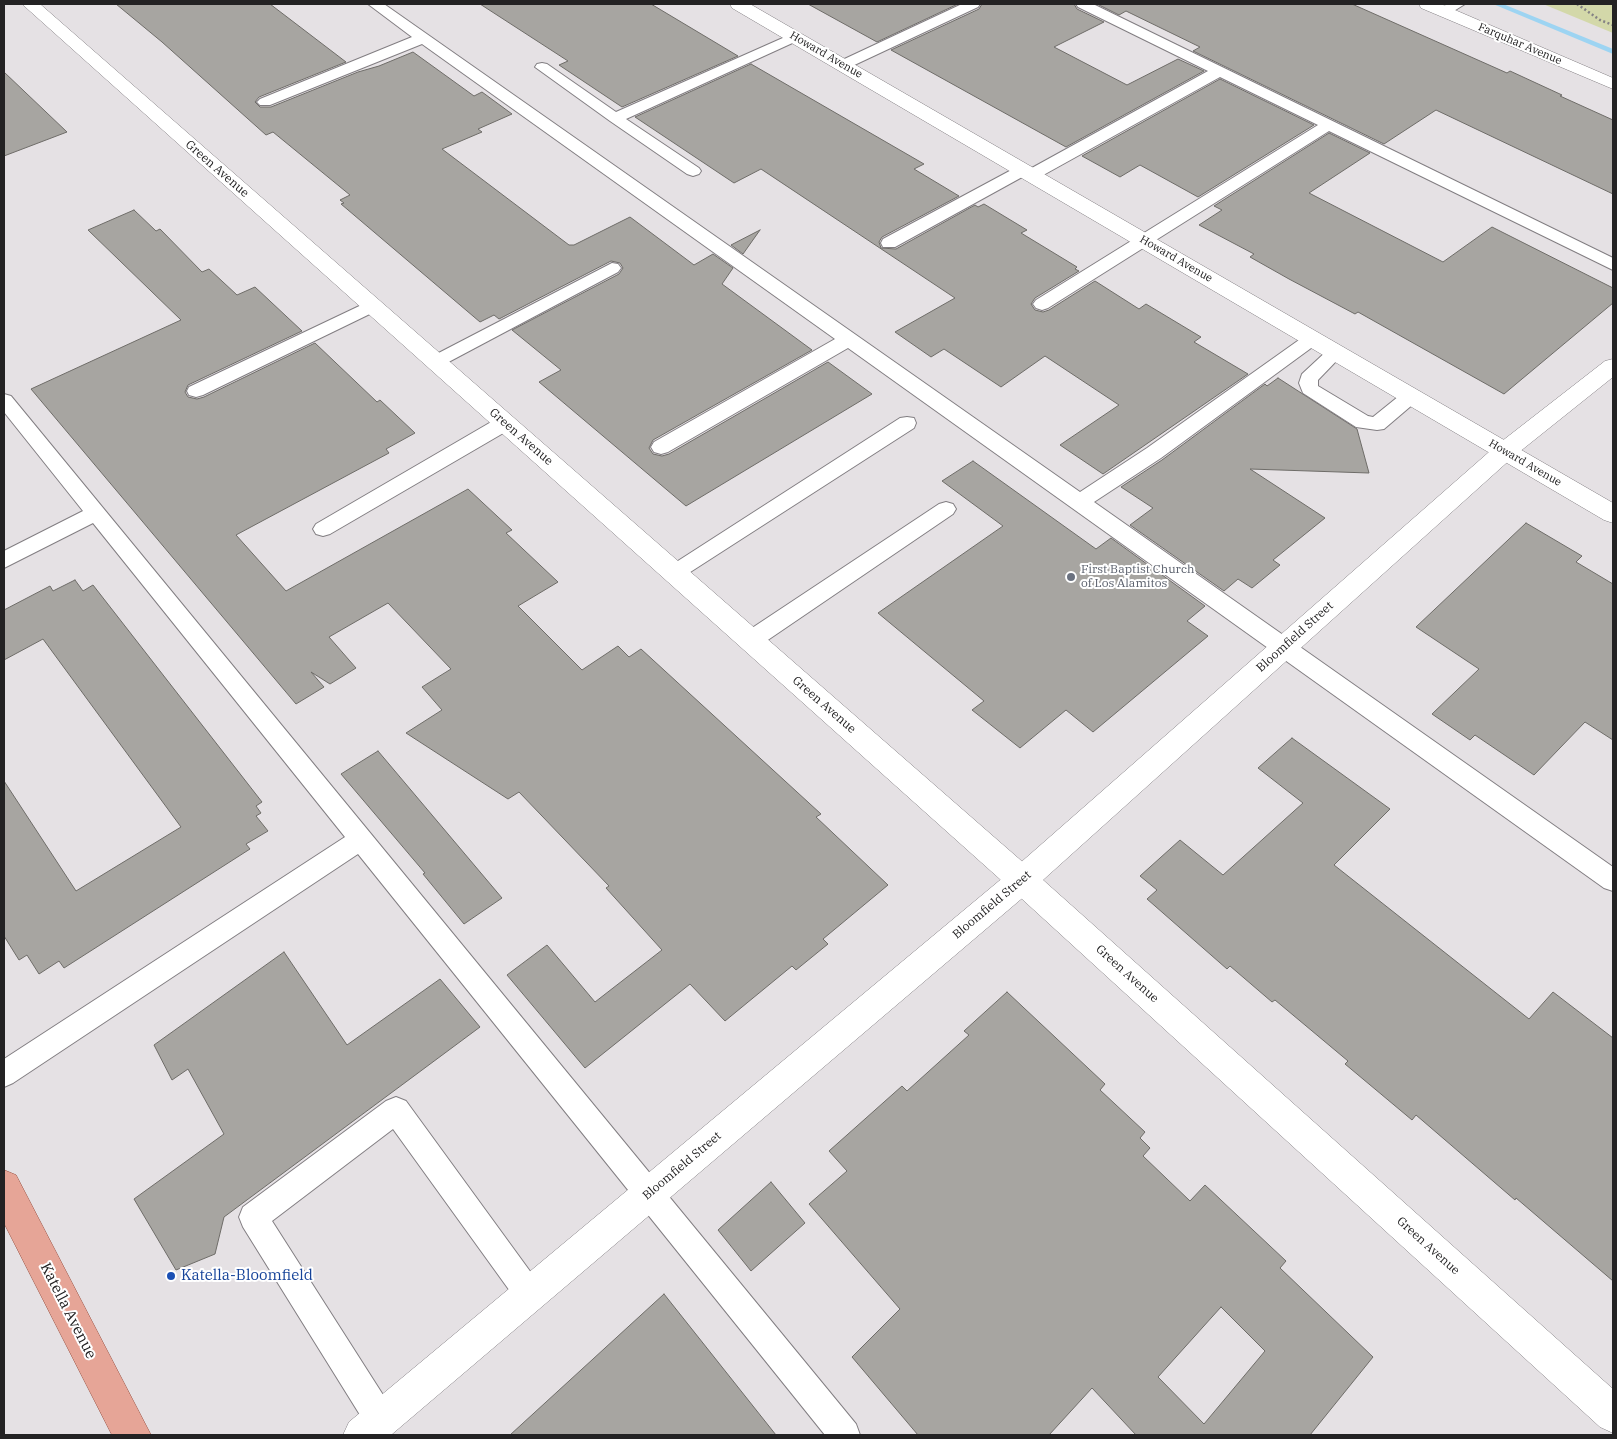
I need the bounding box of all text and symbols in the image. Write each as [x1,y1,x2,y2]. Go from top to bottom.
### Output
street label: Farquhar Avenue [1476,20,1564,68]
street label: Howard Avenue [787,29,865,81]
street label: Green Avenue [182,137,252,201]
street label: Howard Avenue [1137,233,1215,285]
street label: Green Avenue [486,405,556,469]
street label: Howard Avenue [1486,437,1564,489]
place label: First Baptist Church of Los Alamitos [1081,563,1195,591]
marker: First Baptist Church of Los Alamitos [1065,571,1077,583]
street label: Bloomfield Street [1254,599,1336,675]
street label: Green Avenue [789,673,859,737]
street label: Bloomfield Street [950,868,1034,942]
street label: Green Avenue [1093,942,1161,1006]
street label: Bloomfield Street [640,1129,724,1203]
street label: Green Avenue [1394,1214,1462,1278]
street label: Katella Avenue [36,1260,100,1362]
place label: Katella-Bloomfield [181,1267,313,1285]
marker: Katella-Bloomfield [165,1270,177,1282]

